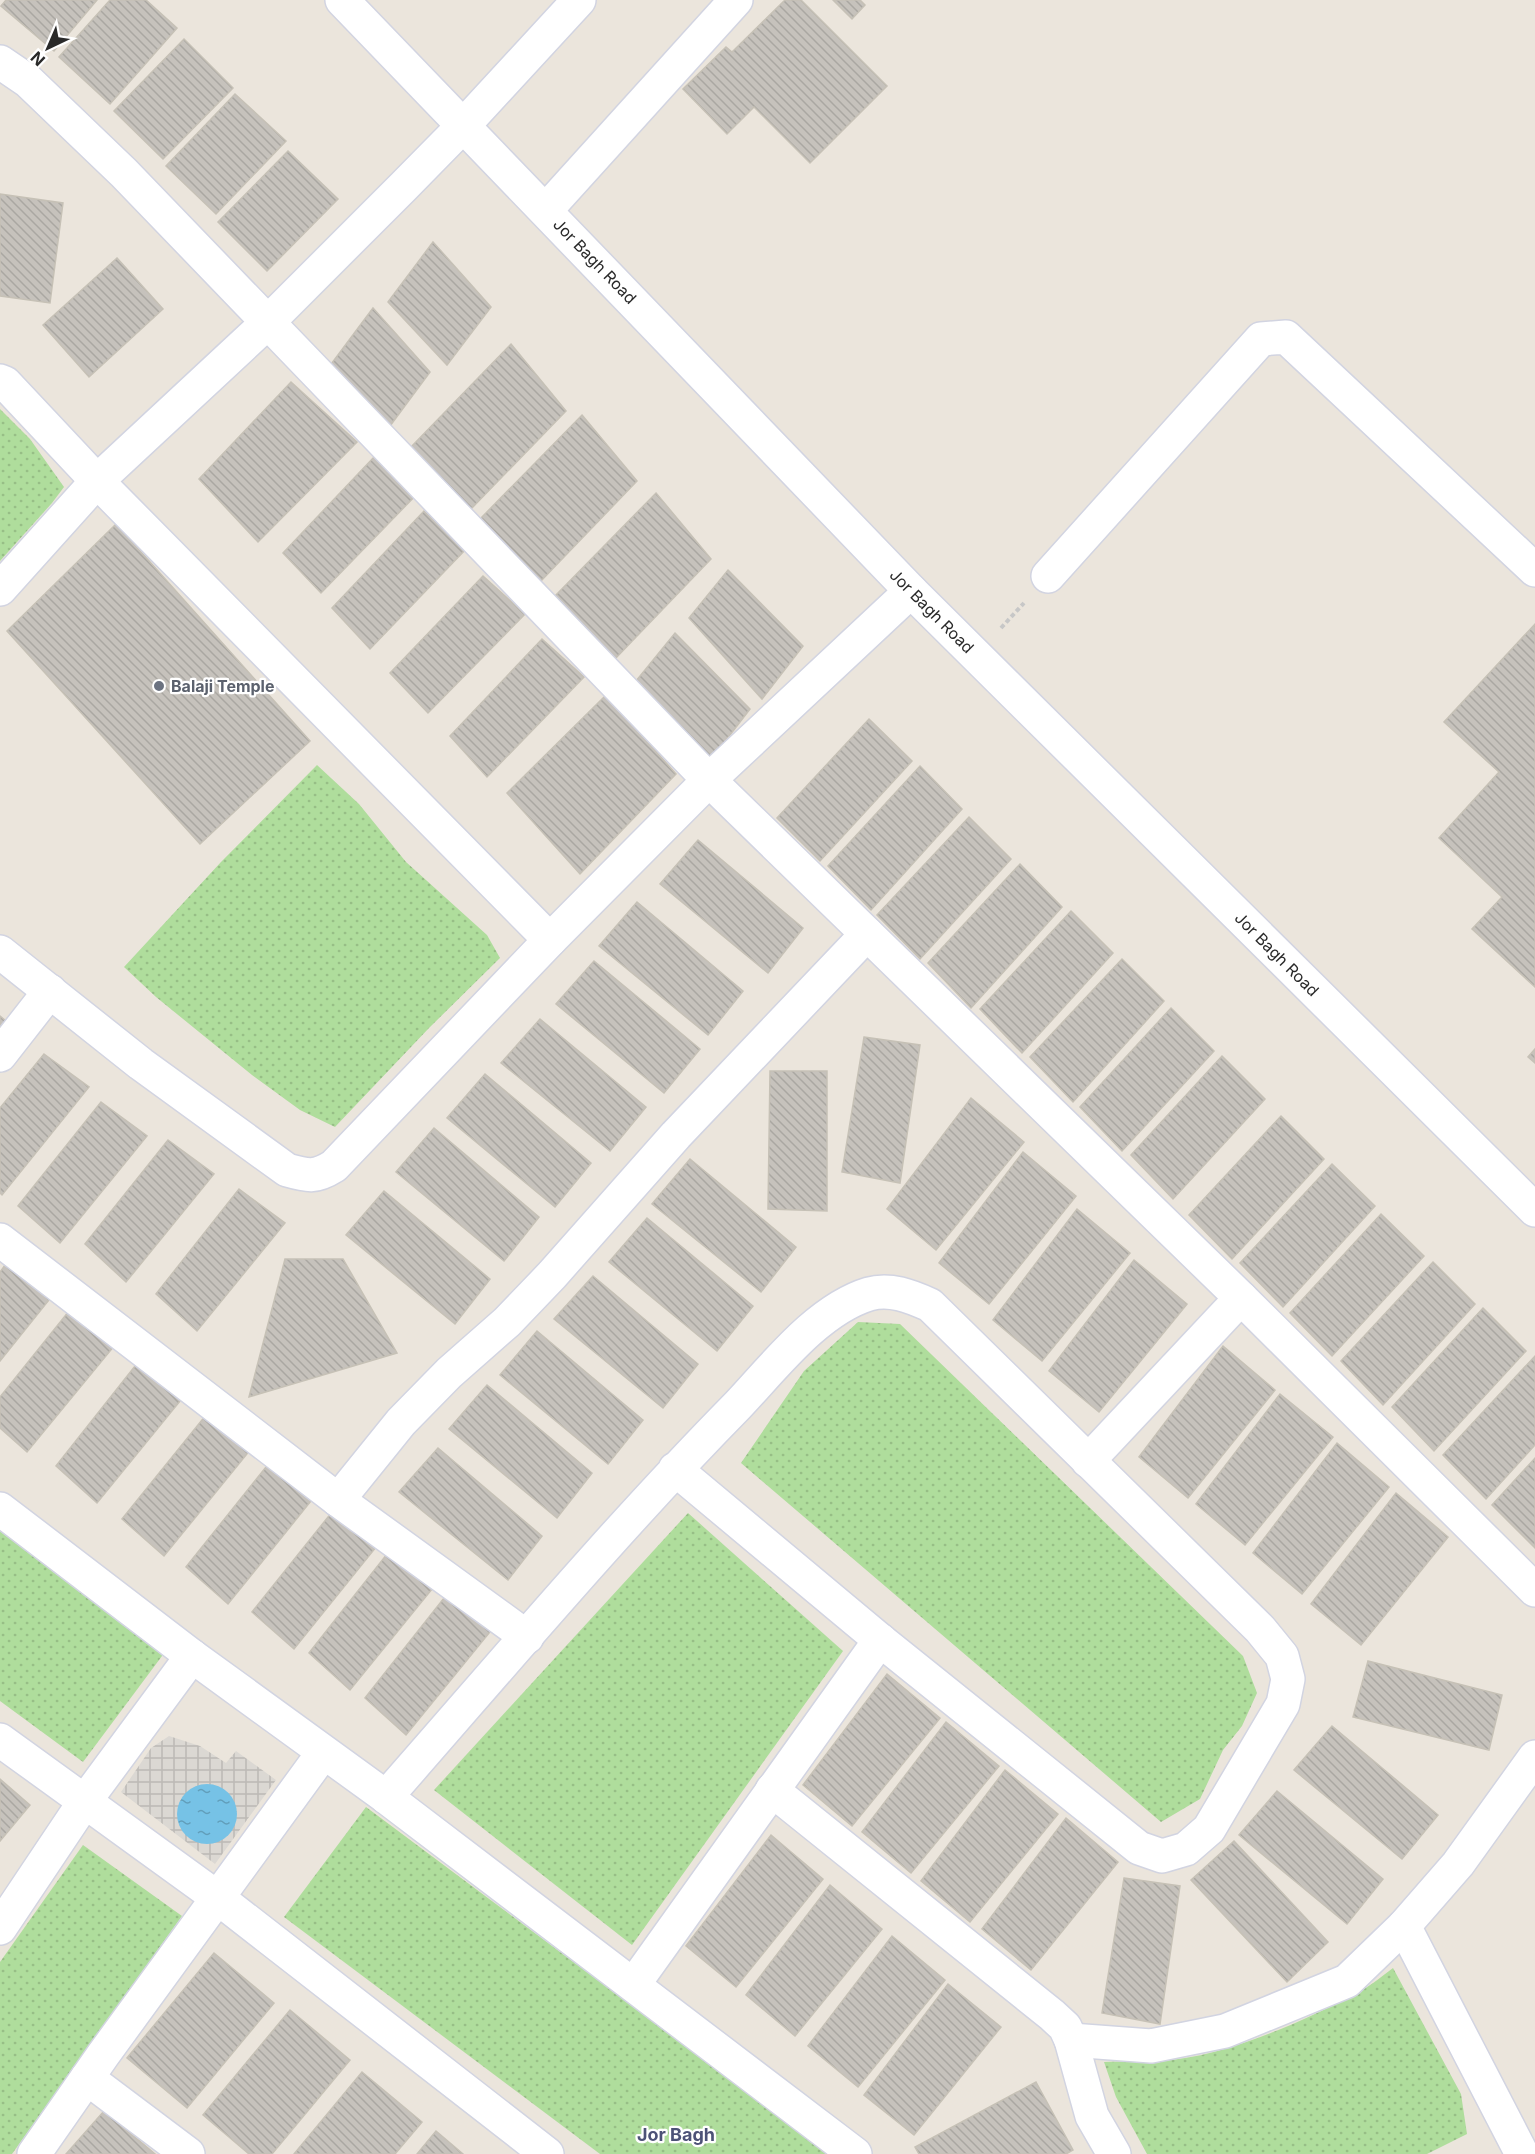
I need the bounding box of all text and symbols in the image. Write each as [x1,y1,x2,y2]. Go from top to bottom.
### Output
north arrow [18,18,78,78]
text: N [26,47,49,70]
street label: Jor Bagh Road [549,214,641,308]
street label: Jor Bagh Road [886,565,978,657]
place label: Balaji Temple [171,676,274,696]
marker: Balaji Temple [152,679,166,693]
street label: Jor Bagh Road [1231,908,1323,1000]
district label: Jor Bagh [637,2124,715,2145]

